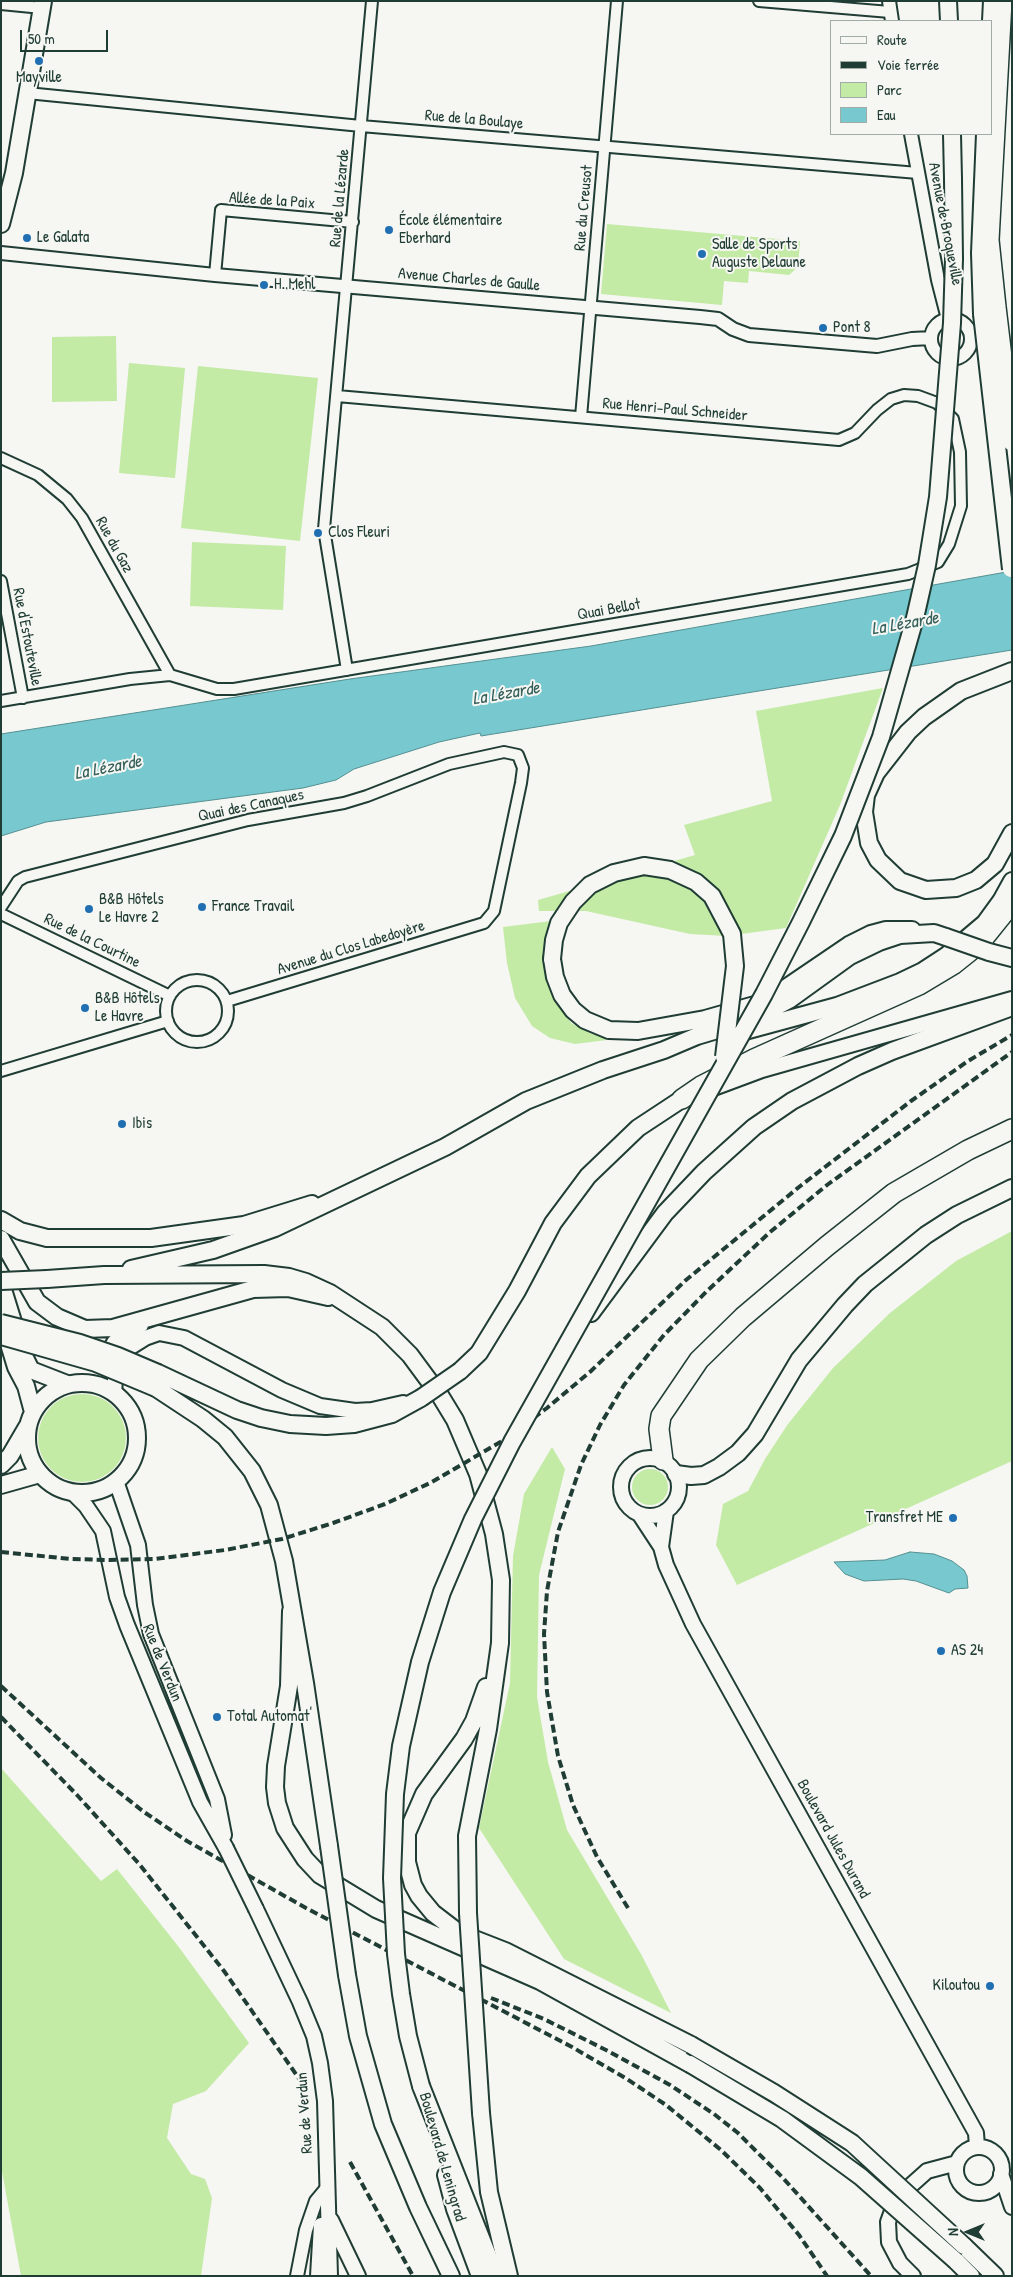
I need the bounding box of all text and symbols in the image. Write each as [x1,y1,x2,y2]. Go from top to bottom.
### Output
scale bar [22,20,110,52]
legend [830,20,993,135]
text: 50 m [28,28,55,49]
text: Route [877,29,907,50]
text: Voie ferrée [877,54,939,75]
marker: Mayville [33,55,45,67]
place label: Mayville [16,68,62,88]
text: Parc [877,79,902,100]
text: Eau [877,104,896,125]
street label: Rue de la Boulaye [424,106,524,134]
street label: Rue de la Lézarde [326,148,354,248]
street label: Avenue de Broqueville [924,161,966,287]
street label: Rue du Creusot [571,164,597,252]
street label: Allée de la Paix [228,188,316,214]
place label: École élémentaire Eberhard [399,211,502,249]
marker: École élémentaire Eberhard [383,224,395,236]
place label: Le Galata [37,228,89,248]
marker: Le Galata [21,232,33,244]
place label: Salle de Sports Auguste Delaune [712,235,806,273]
marker: Salle de Sports Auguste Delaune [696,248,708,260]
street label: Avenue Charles de Gaulle [397,264,541,296]
place label: H. Mehl [274,275,315,295]
marker: H. Mehl [258,279,270,291]
place label: Pont 8 [833,318,870,338]
marker: Pont 8 [817,322,829,334]
street label: Rue Henri-Paul Schneider [602,394,748,426]
street label: Rue du Gaz [91,514,137,576]
place label: Clos Fleuri [328,523,390,543]
marker: Clos Fleuri [312,527,324,539]
street label: Rue d'Estouteville [8,586,46,688]
street label: Quai Bellot [576,595,642,625]
water label: La Lézarde [870,607,940,641]
water label: La Lézarde [471,677,541,711]
water label: La Lézarde [73,751,143,785]
street label: Quai des Canaques [196,785,306,827]
place label: B&B Hôtels Le Havre 2 [99,890,164,928]
place label: France Travail [212,897,294,917]
marker: France Travail [196,901,208,913]
marker: B&B Hôtels Le Havre 2 [83,903,95,915]
street label: Rue de la Courtine [41,909,143,973]
street label: Avenue du Clos Labedoyère [275,916,427,980]
place label: B&B Hôtels Le Havre [95,989,160,1027]
marker: B&B Hôtels Le Havre [79,1002,91,1014]
place label: Ibis [132,1114,152,1134]
marker: Ibis [116,1118,128,1130]
place label: Transfret ME [866,1508,943,1528]
marker: Transfret ME [947,1512,959,1524]
street label: Rue de Verdun [138,1622,186,1704]
place label: AS 24 [951,1641,983,1661]
marker: AS 24 [935,1645,947,1657]
place label: Total Automat' [227,1707,312,1727]
marker: Total Automat' [211,1711,223,1723]
street label: Boulevard Jules Durand [792,1776,874,1902]
place label: Kiloutou [933,1976,980,1996]
marker: Kiloutou [984,1980,996,1992]
street label: Rue de Verdun [293,2072,317,2154]
street label: Boulevard de Leningrad [414,2091,470,2223]
north arrow [943,2207,993,2257]
text: N [943,2228,962,2236]

